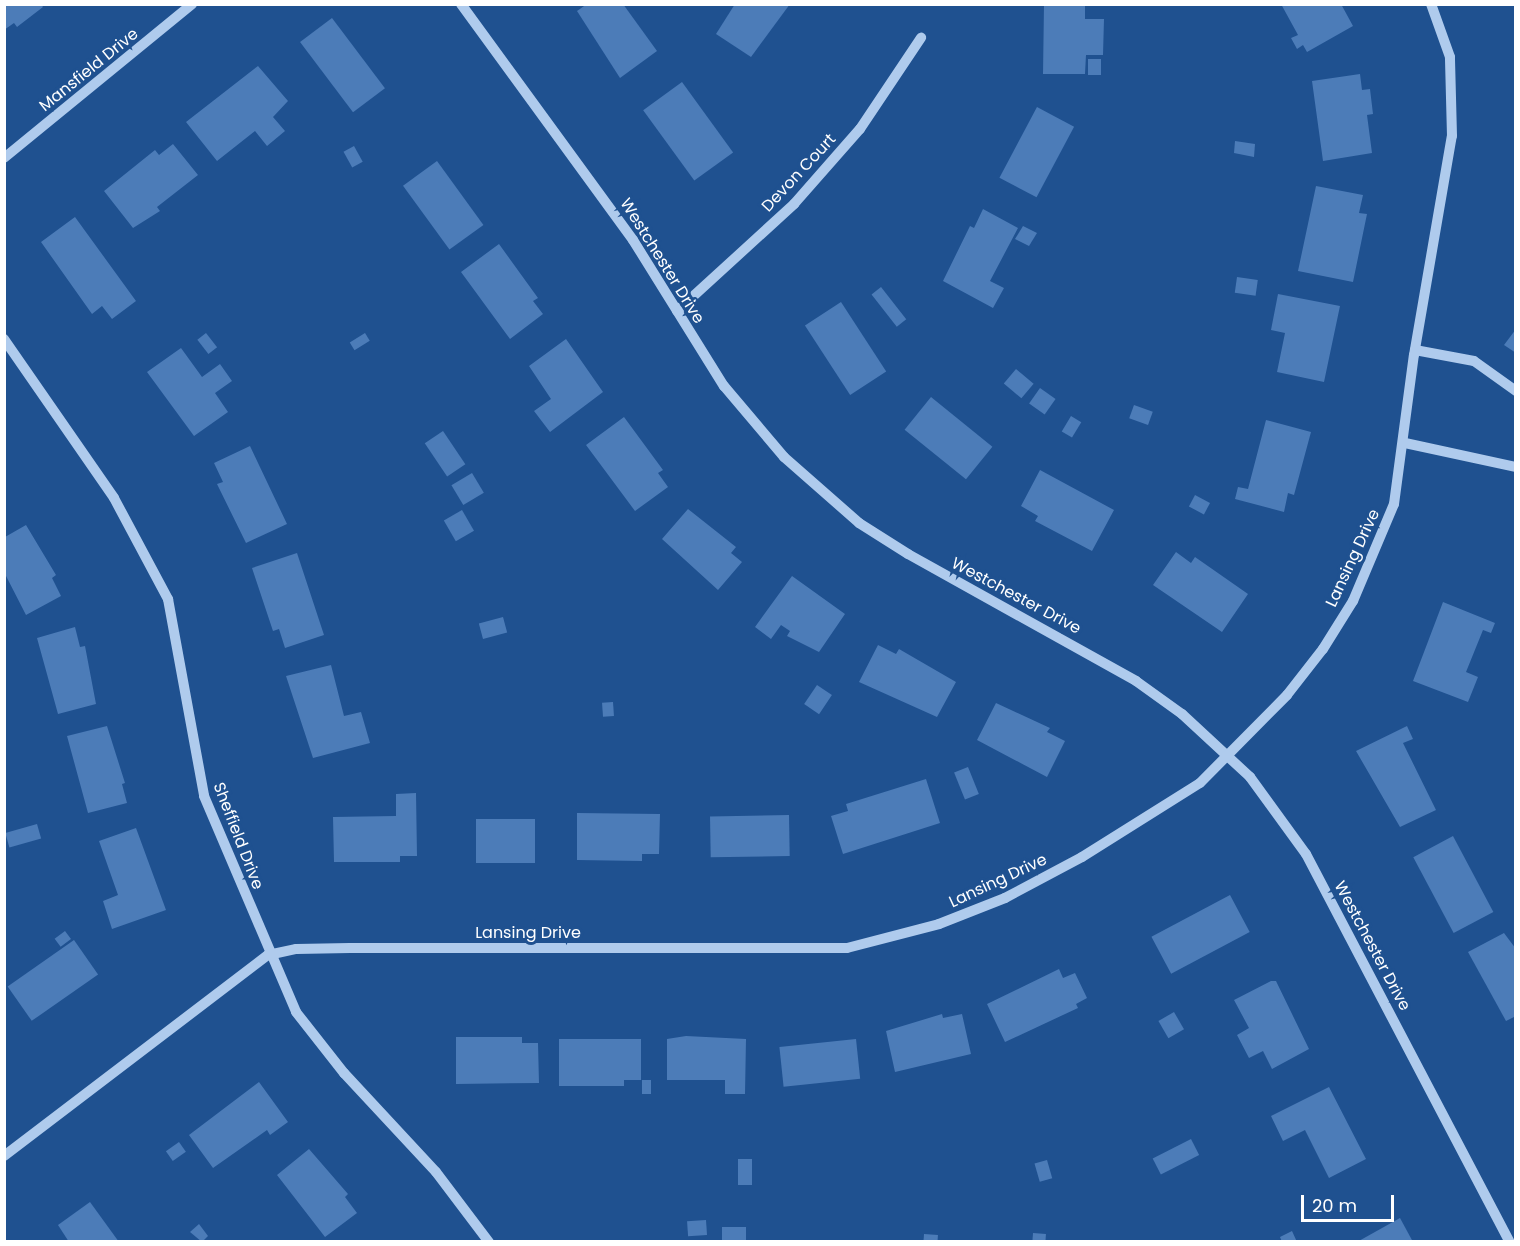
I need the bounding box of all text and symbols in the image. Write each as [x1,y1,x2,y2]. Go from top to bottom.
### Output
street label: Mansfield Drive [36,24,142,116]
street label: Devon Court [758,130,840,216]
street label: Westchester Drive [616,195,708,327]
street label: Lansing Drive [1322,506,1384,610]
street label: Westchester Drive [948,554,1084,638]
street label: Sheffield Drive [209,780,267,892]
street label: Lansing Drive [946,850,1050,912]
street label: Westchester Drive [1330,878,1414,1014]
street label: Lansing Drive [475,923,581,943]
scale bar [1304,1183,1397,1221]
text: 20 m [1312,1193,1357,1218]

